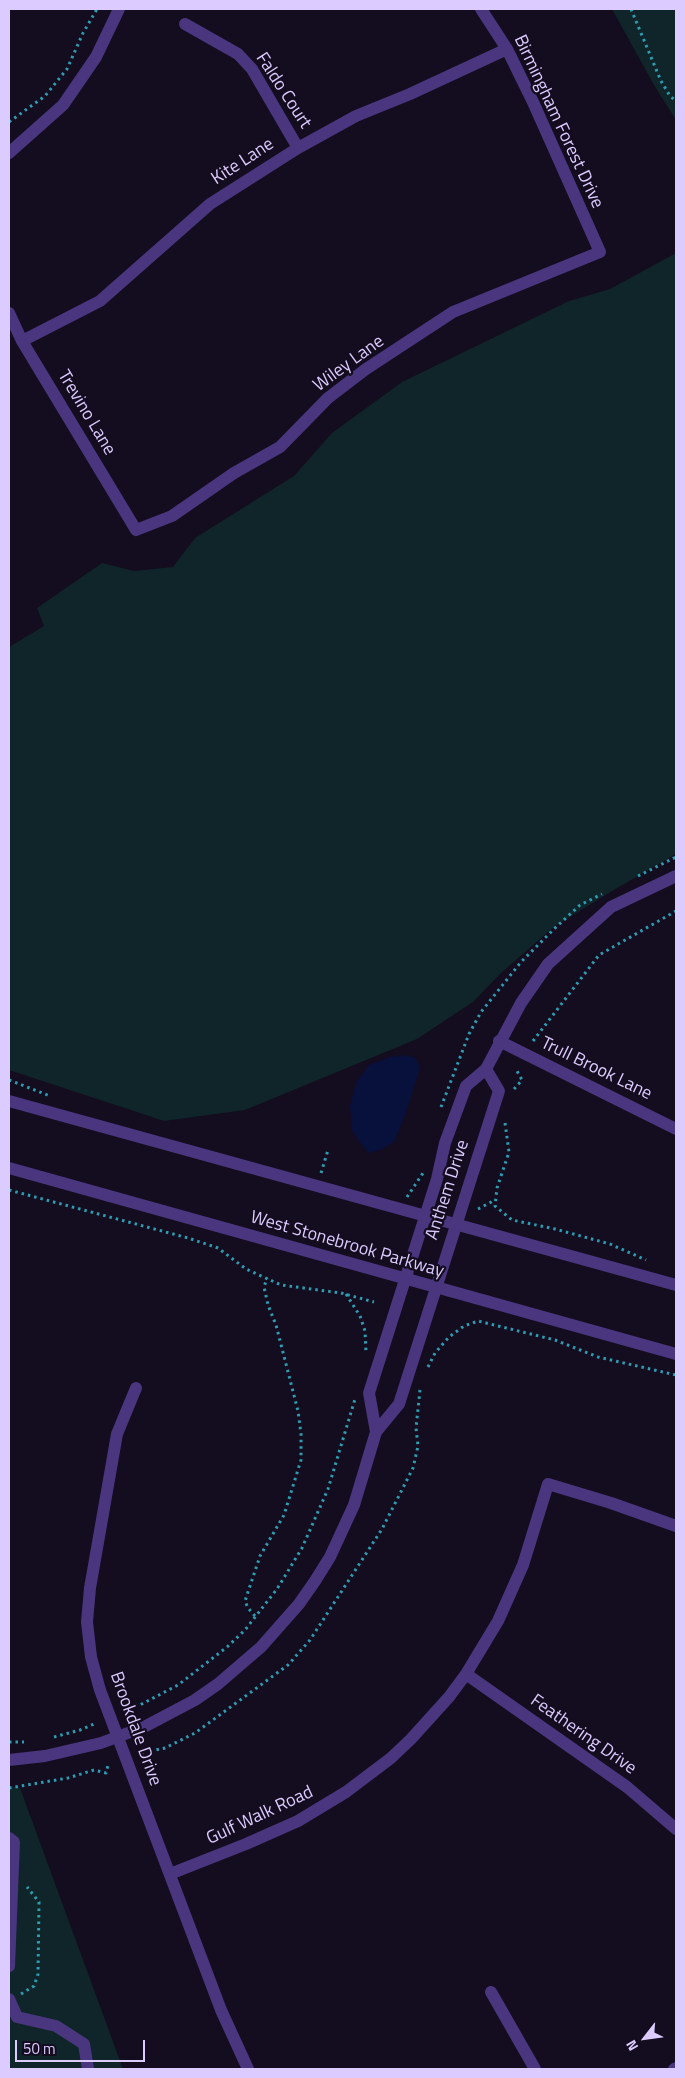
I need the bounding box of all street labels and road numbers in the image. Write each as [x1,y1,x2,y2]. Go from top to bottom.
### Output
street label: Birmingham Forest Drive [508,32,608,212]
street label: Faldo Court [250,49,316,133]
street label: Kite Lane [208,134,278,190]
street label: Wiley Lane [309,331,389,397]
street label: Trevino Lane [52,367,120,459]
street label: Trull Brook Lane [537,1033,655,1105]
street label: Anthem Drive [422,1137,474,1243]
street label: West Stonebrook Parkway [248,1207,446,1283]
street label: Brookdale Drive [104,1669,166,1789]
street label: Feathering Drive [526,1690,640,1780]
street label: Gulf Walk Road [203,1782,317,1850]

